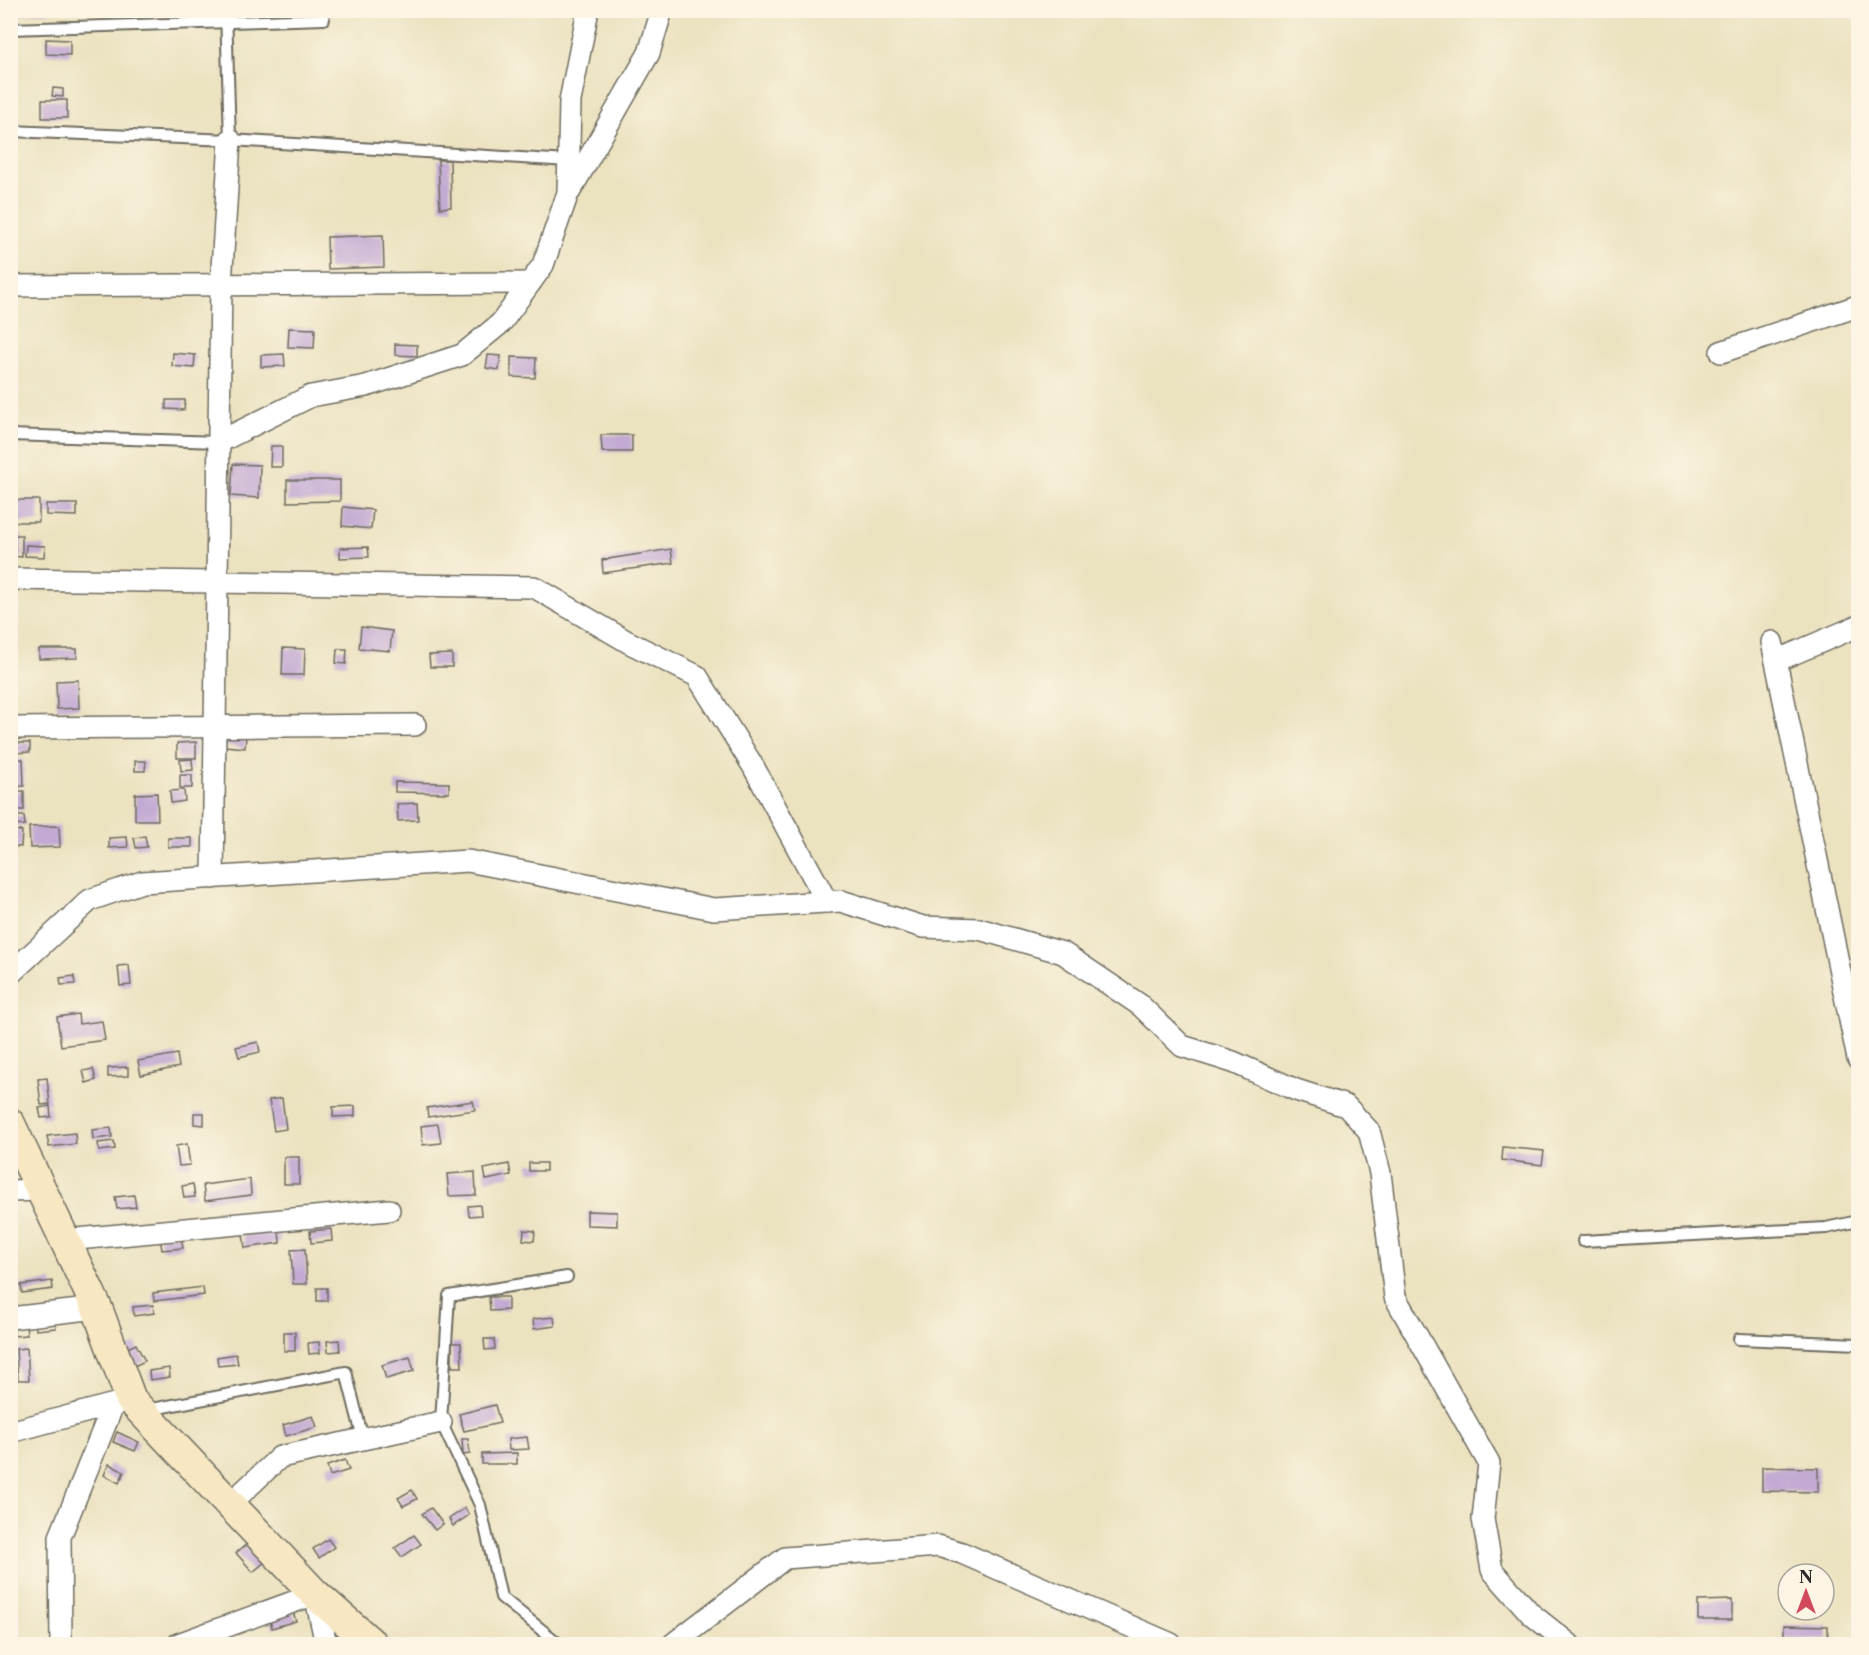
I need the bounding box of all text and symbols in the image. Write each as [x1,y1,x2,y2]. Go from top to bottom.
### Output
north arrow [1776,1562,1836,1622]
text: N [1799,1567,1813,1587]

